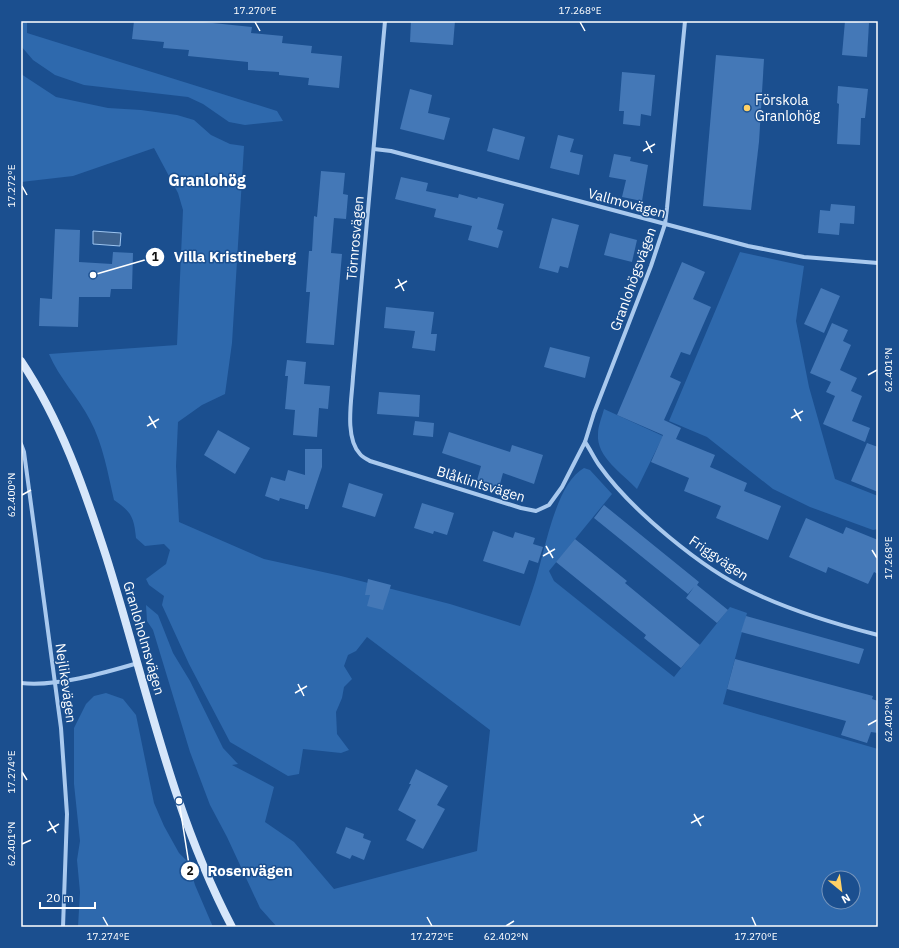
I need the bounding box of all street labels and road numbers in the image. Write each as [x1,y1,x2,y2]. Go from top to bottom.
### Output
street label: Vallmovägen [586,184,668,222]
street label: Törnrosvägen [342,195,368,281]
street label: Granlohögsvägen [606,225,660,333]
street label: Blåklintsvägen [434,462,528,506]
street label: Friggvägen [686,531,752,585]
street label: Granloholmsvägen [119,579,169,697]
street label: Nejlikevägen [52,642,80,724]

